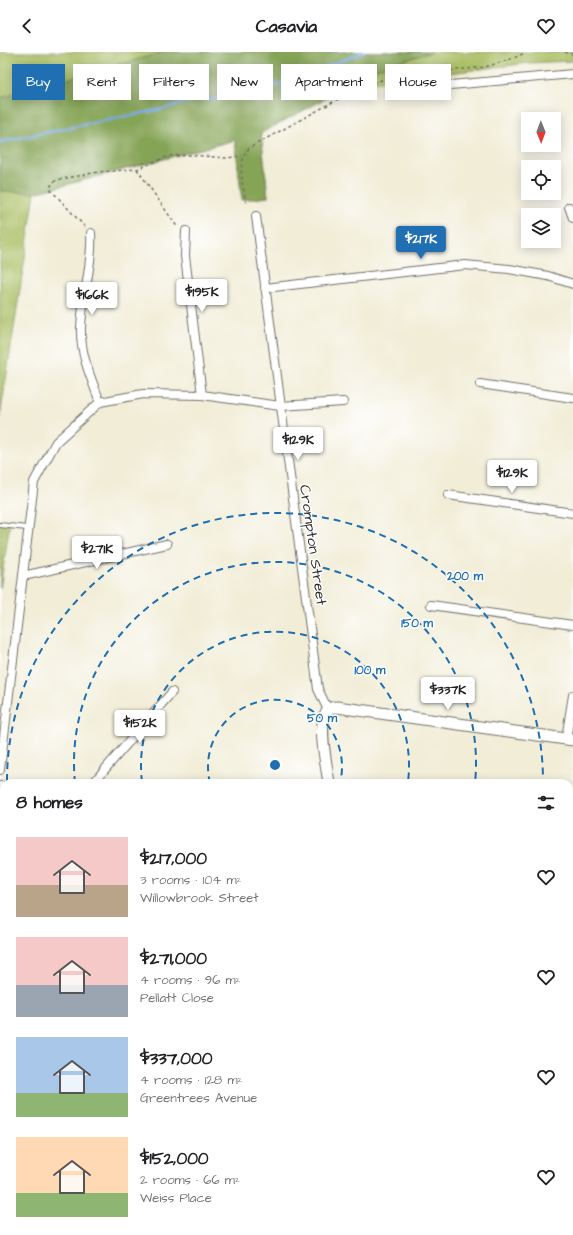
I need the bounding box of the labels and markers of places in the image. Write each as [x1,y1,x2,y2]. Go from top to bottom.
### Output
pin: $217K [393,226,449,260]
pin: $195K [174,279,230,313]
pin: $166K [64,282,120,316]
pin: $129K [270,427,326,461]
pin: $129K [484,460,540,494]
pin: $271K [69,536,125,570]
pin: $337K [420,677,476,711]
pin: $152K [112,710,168,744]
centre of rings [268,758,282,772]

